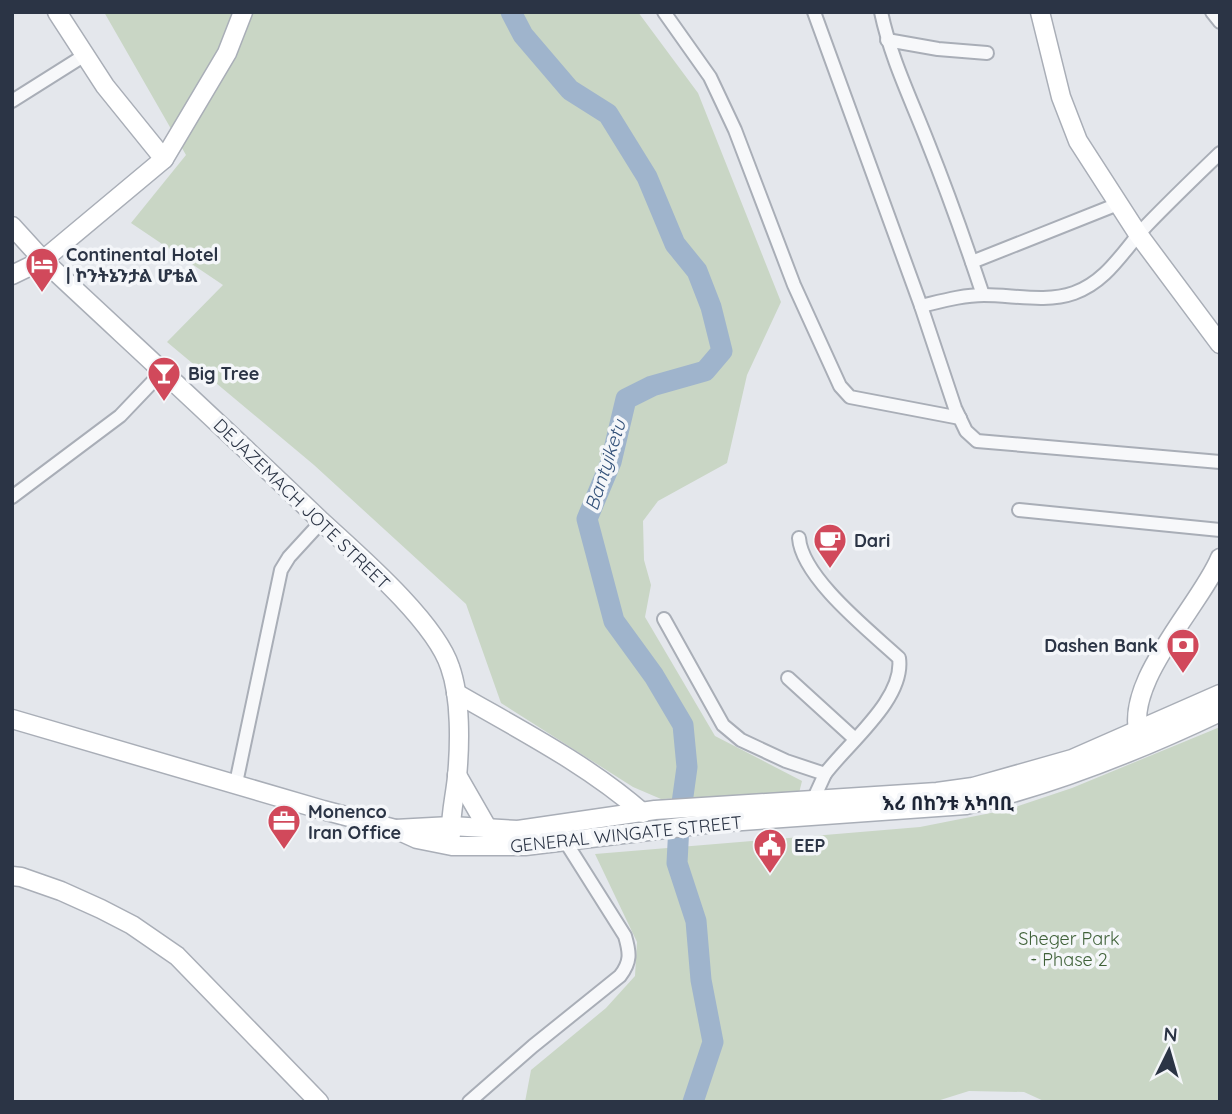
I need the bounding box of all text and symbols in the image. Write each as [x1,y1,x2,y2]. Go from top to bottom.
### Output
place label: Continental Hotel | ኮንትኔንታል ሆቴል [66,243,218,287]
hotel icon: Continental Hotel | ኮንትኔንታል ሆቴል [23,245,61,294]
bar icon: Big Tree [145,354,183,403]
place label: Big Tree [188,362,259,385]
street label: DEJAZEMACH JOTE STREET [209,414,395,595]
water label: Bantyiketu [579,416,631,513]
cafe icon: Dari [811,521,849,570]
place label: Dari [854,529,890,552]
bank icon: Dashen Bank [1164,626,1202,675]
place label: Dashen Bank [1044,634,1158,657]
district label: እሪ በከንቱ አካባቢ [882,791,1015,815]
place label: Monenco Iran Office [308,800,401,844]
office icon: Monenco Iran Office [265,802,303,851]
street label: GENERAL WINGATE STREET [509,810,743,858]
public building icon: EEP [751,826,789,875]
place label: EEP [794,834,826,857]
park label: Sheger Park - Phase 2 [1018,927,1120,971]
north arrow [1134,1016,1204,1086]
text: N [1162,1022,1178,1047]

